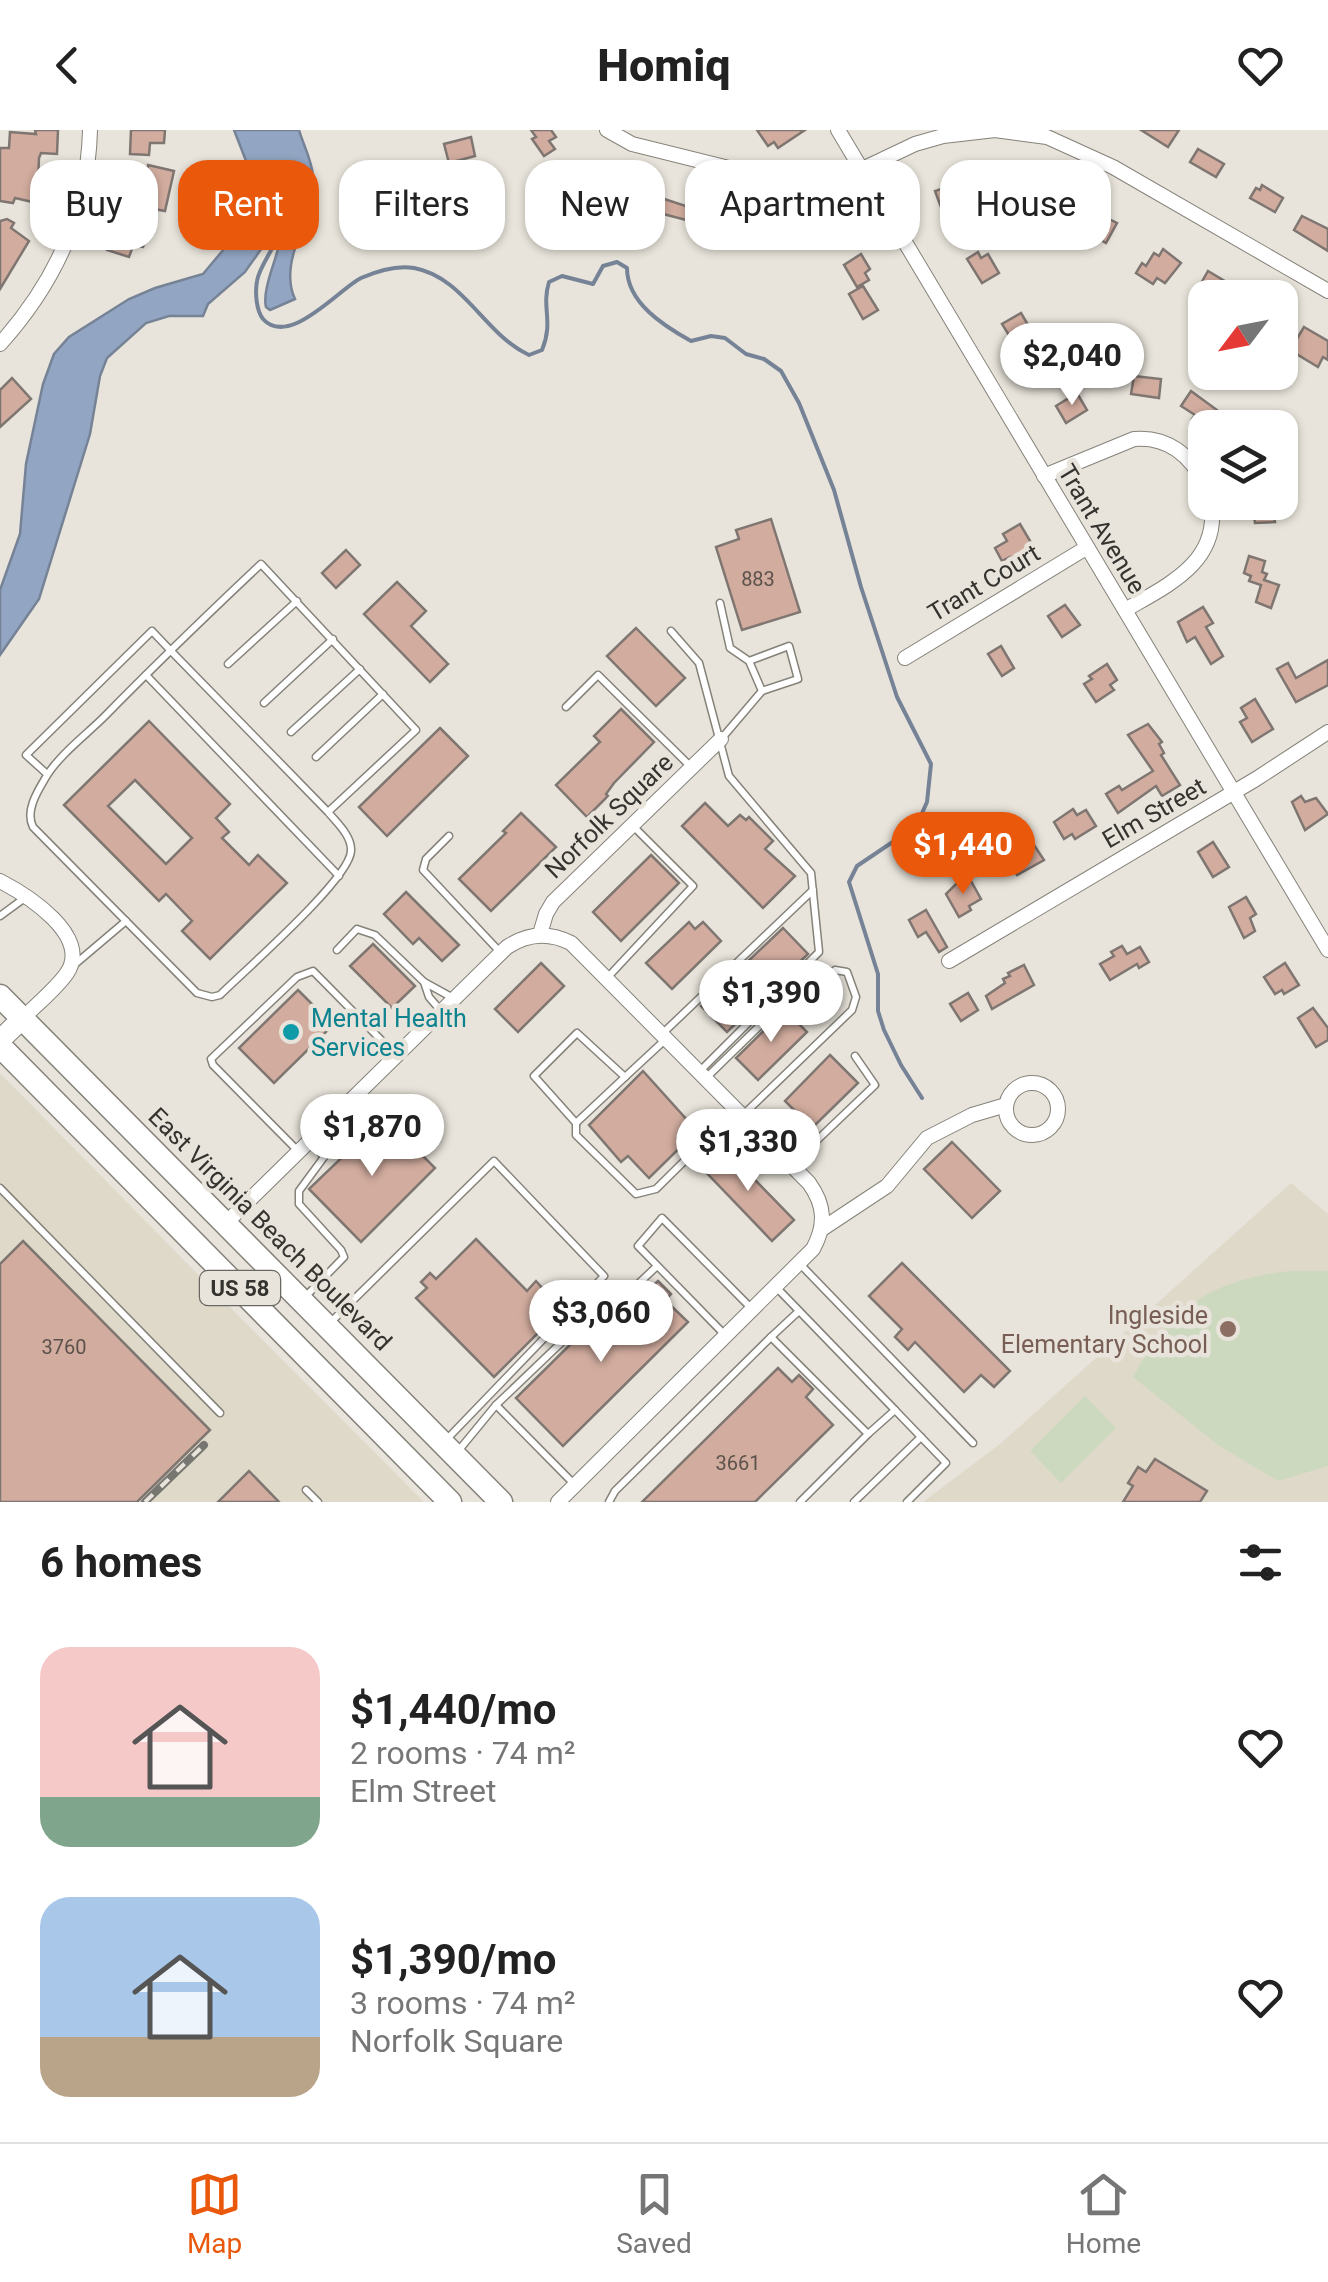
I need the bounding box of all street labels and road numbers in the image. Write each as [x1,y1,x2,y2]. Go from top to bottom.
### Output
street label: Trant Avenue [1052,459,1152,599]
street label: Trant Court [923,538,1045,628]
street label: Norfolk Square [539,748,679,884]
street label: Elm Street [1097,772,1211,854]
street label: East Virginia Beach Boulevard [143,1102,397,1356]
road number: US 58 [200,1271,280,1305]

